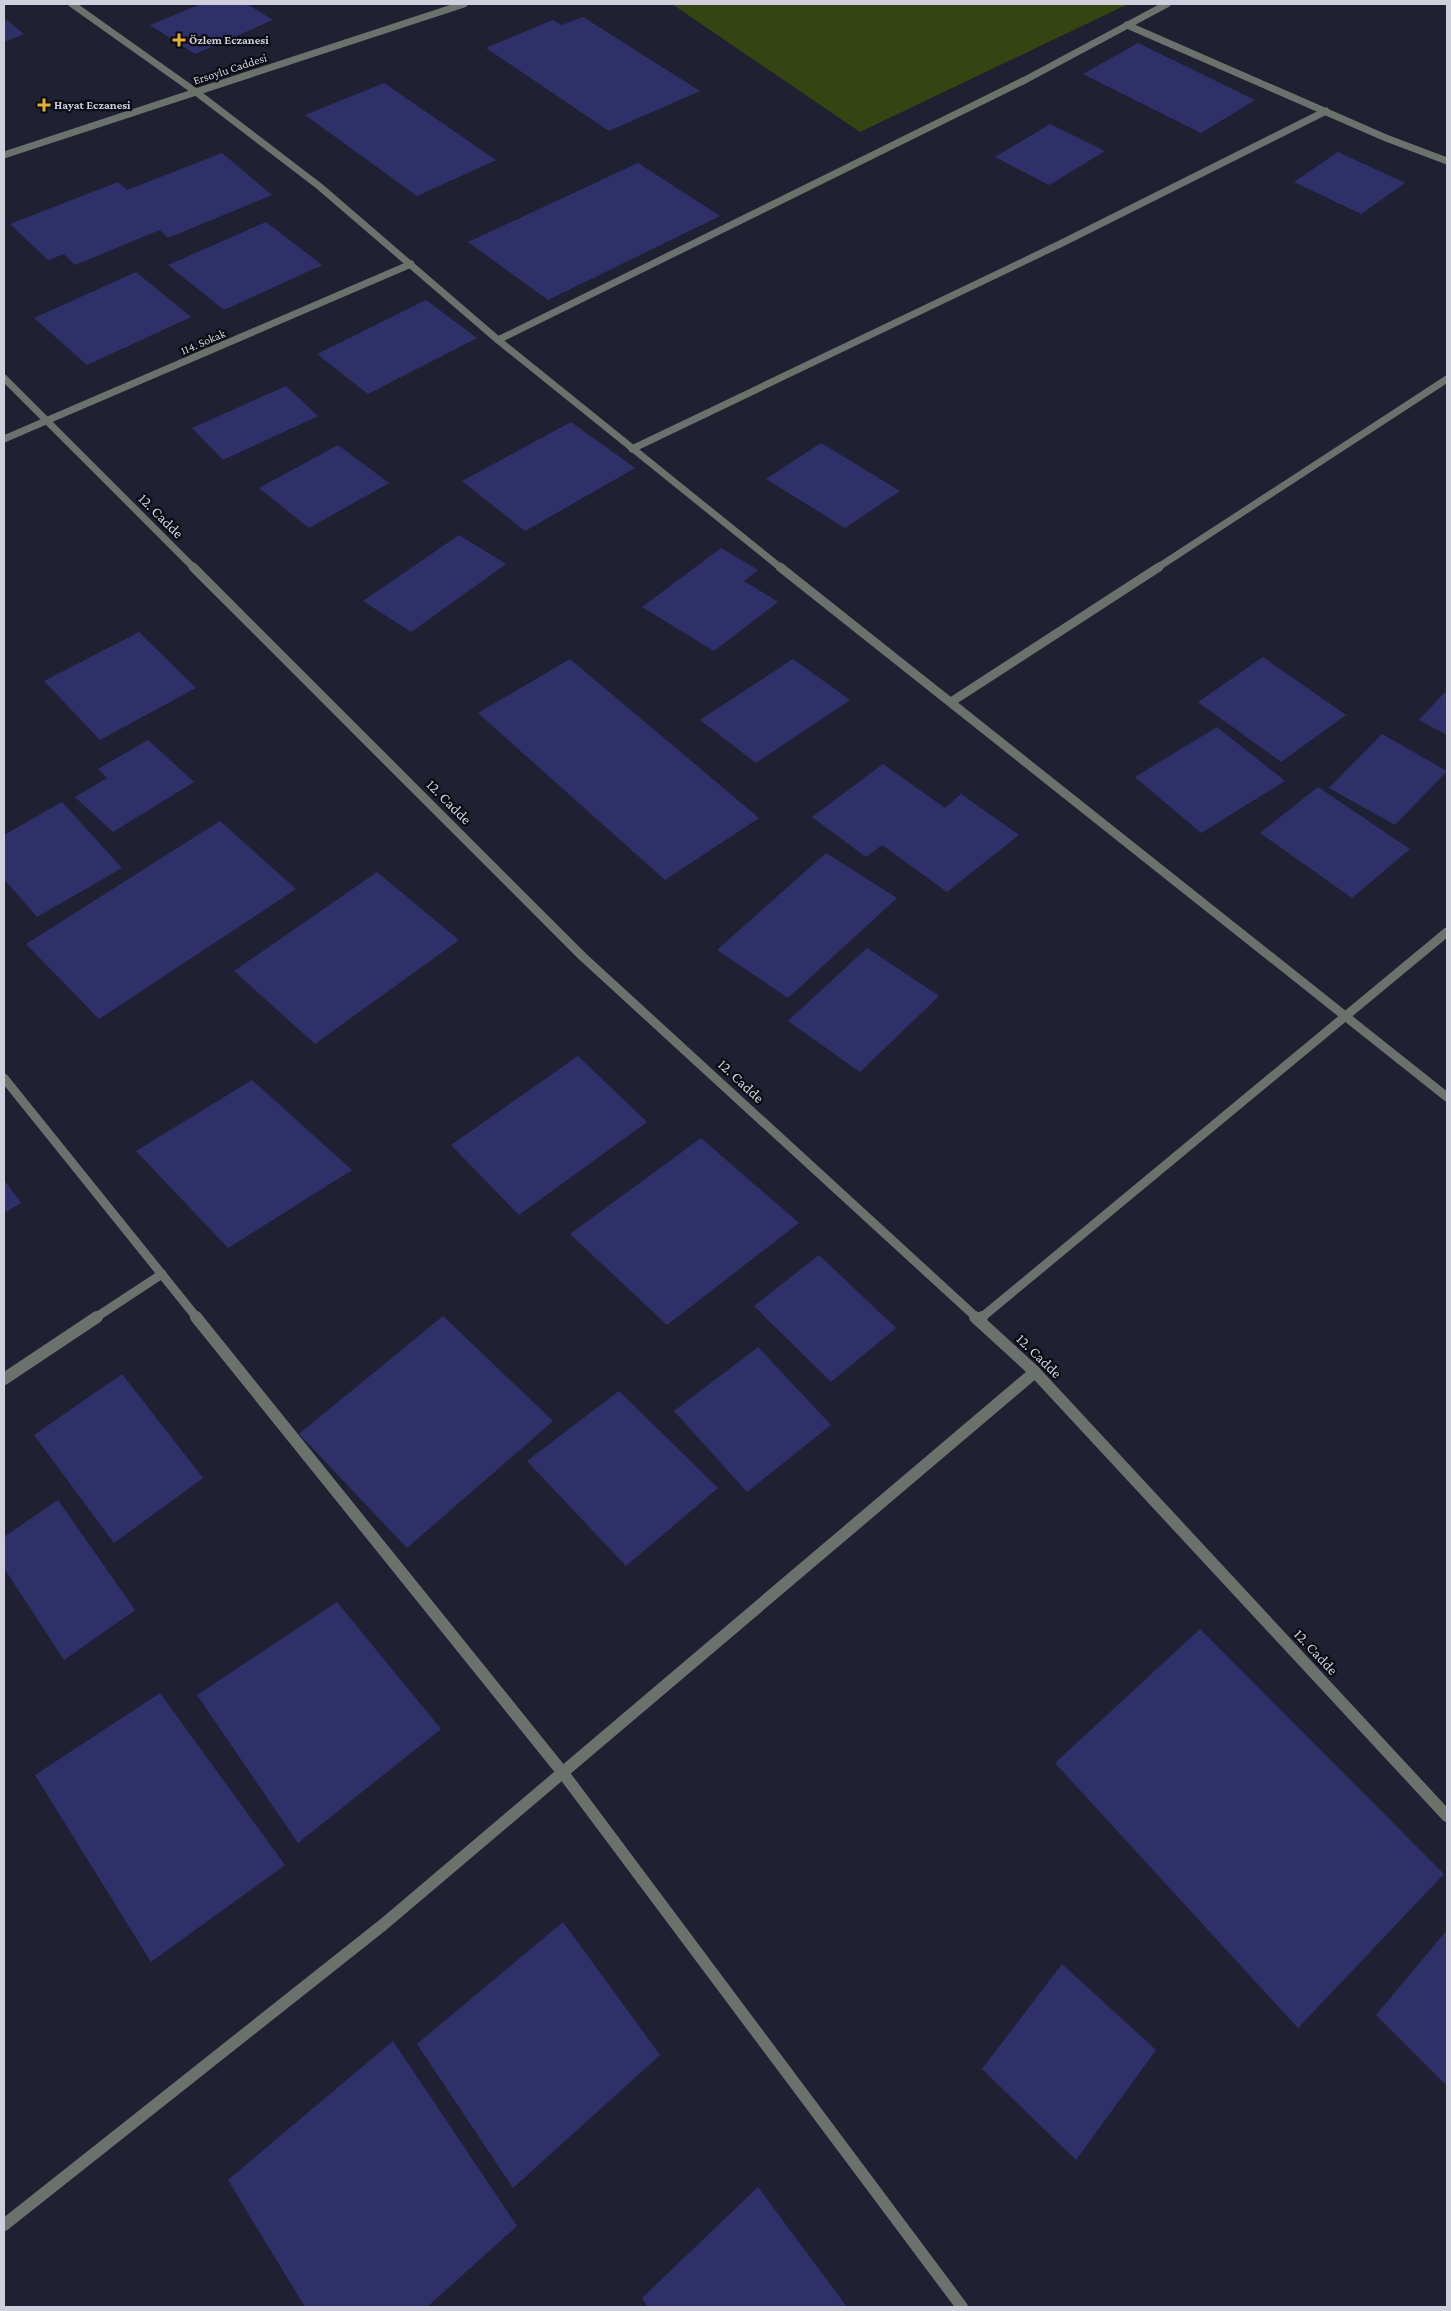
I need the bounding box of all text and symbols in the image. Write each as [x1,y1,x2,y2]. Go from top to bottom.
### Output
place label: Özlem Eczanesi [189,33,269,47]
marker: Özlem Eczanesi [173,34,185,46]
street label: Ersoylu Caddesi [191,50,269,88]
place label: Hayat Eczanesi [54,98,131,112]
marker: Hayat Eczanesi [38,99,50,111]
street label: 114. Sokak [178,326,228,358]
street label: 12. Cadde [135,490,187,542]
street label: 12. Cadde [423,776,475,828]
street label: 12. Cadde [715,1056,767,1106]
street label: 12. Cadde [1013,1331,1065,1382]
street label: 12. Cadde [1291,1626,1341,1678]

